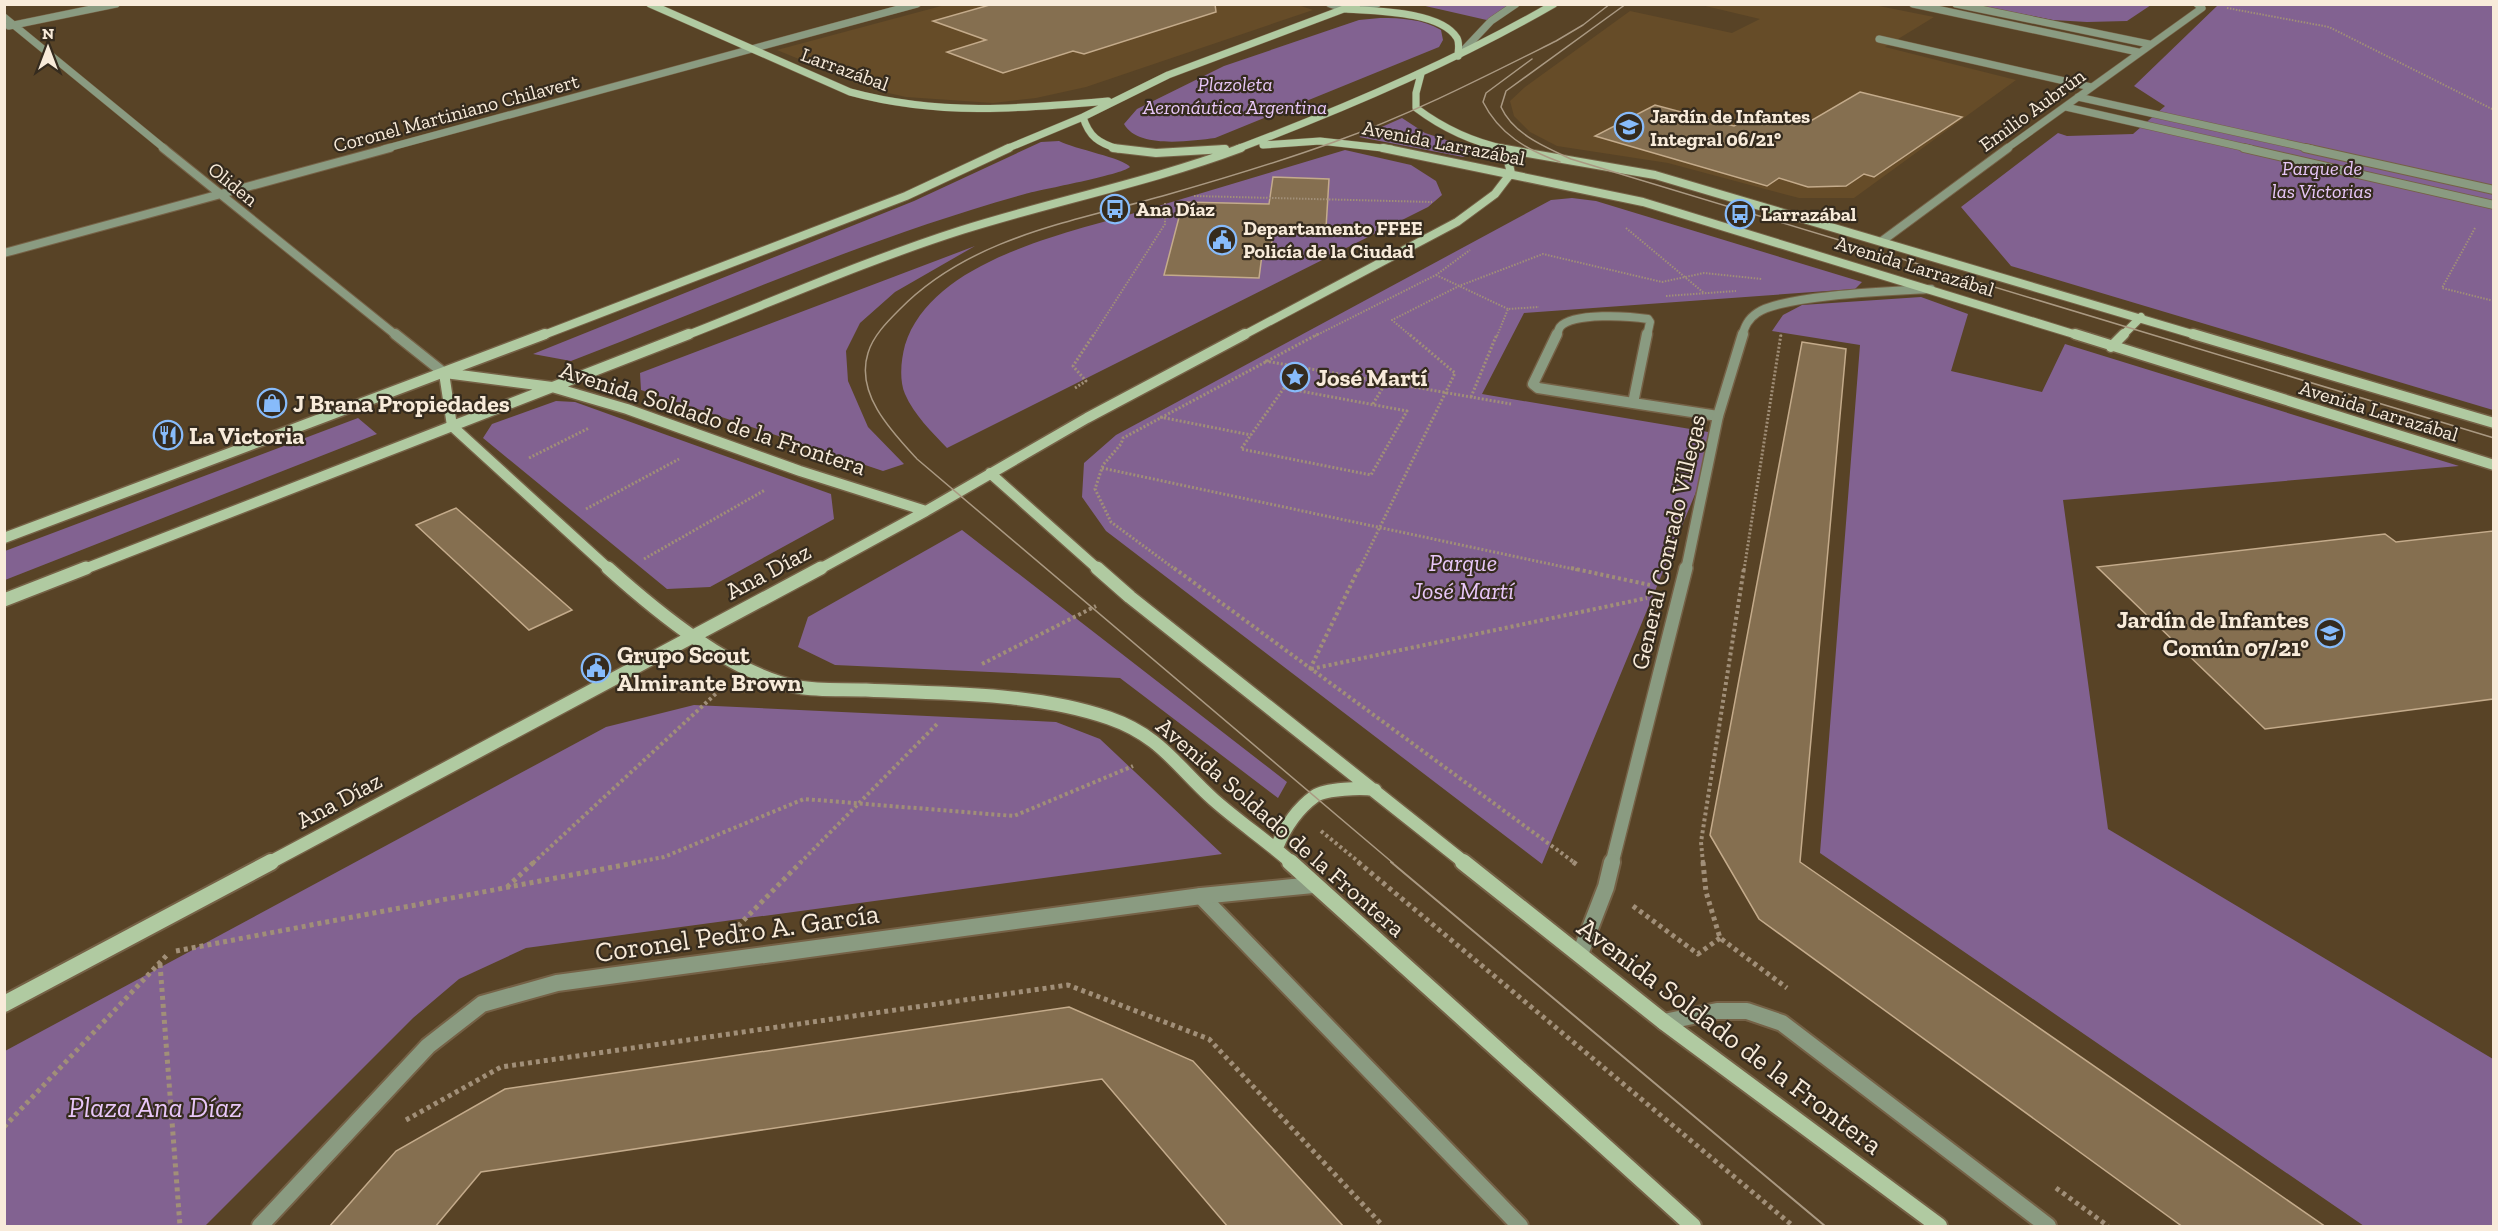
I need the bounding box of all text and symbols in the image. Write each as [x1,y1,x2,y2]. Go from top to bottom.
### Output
north arrow [18,18,78,78]
text: N [42,24,54,43]
street label: Larrazábal [798,42,892,96]
street label: Emilio Aubrún [1974,63,2090,157]
street label: Coronel Martiniano Chilavert [331,68,582,157]
park label: Plazoleta Aeronáutica Argentina [1142,72,1327,119]
place label: Jardín de Infantes Integral 06/21° [1650,104,1810,151]
school or university icon: Jardín de Infantes Integral 06/21° [1613,111,1645,143]
street label: Avenida Larrazábal [1361,115,1527,171]
park label: Parque de las Victorias [2272,156,2372,203]
street label: Oliden [203,157,263,212]
bus stop icon: Ana Díaz [1099,193,1131,225]
place label: Ana Díaz [1136,197,1216,221]
bus stop icon: Larrazábal [1724,198,1756,230]
place label: Larrazábal [1761,202,1857,226]
place label: Departamento FFEE Policía de la Ciudad [1243,216,1423,263]
public building icon: Departamento FFEE Policía de la Ciudad [1206,224,1238,256]
street label: Avenida Larrazábal [1833,230,1997,302]
street label: Avenida Soldado de la Frontera [556,355,870,481]
place icon: José Martí [1279,361,1311,393]
place label: José Martí [1316,363,1427,392]
street label: Avenida Larrazábal [2297,375,2461,447]
shop icon: J Brana Propiedades [256,387,288,419]
place label: J Brana Propiedades [293,389,510,418]
street label: General Conrado Villegas [1625,412,1711,672]
restaurant icon: La Victoria [152,419,184,451]
place label: La Victoria [189,421,305,450]
street label: Ana Díaz [720,536,816,606]
park label: Parque José Martí [1411,548,1516,605]
place label: Jardín de Infantes Común 07/21° [2117,605,2309,662]
school or university icon: Jardín de Infantes Común 07/21° [2314,617,2346,649]
place label: Grupo Scout Almirante Brown [617,640,801,697]
public building icon: Grupo Scout Almirante Brown [580,652,612,684]
street label: Avenida Soldado de la Frontera [1151,711,1412,943]
street label: Ana Díaz [291,765,387,835]
street label: Coronel Pedro A. García [593,897,882,969]
street label: Avenida Soldado de la Frontera [1571,910,1889,1162]
park label: Plaza Ana Díaz [68,1091,242,1124]

